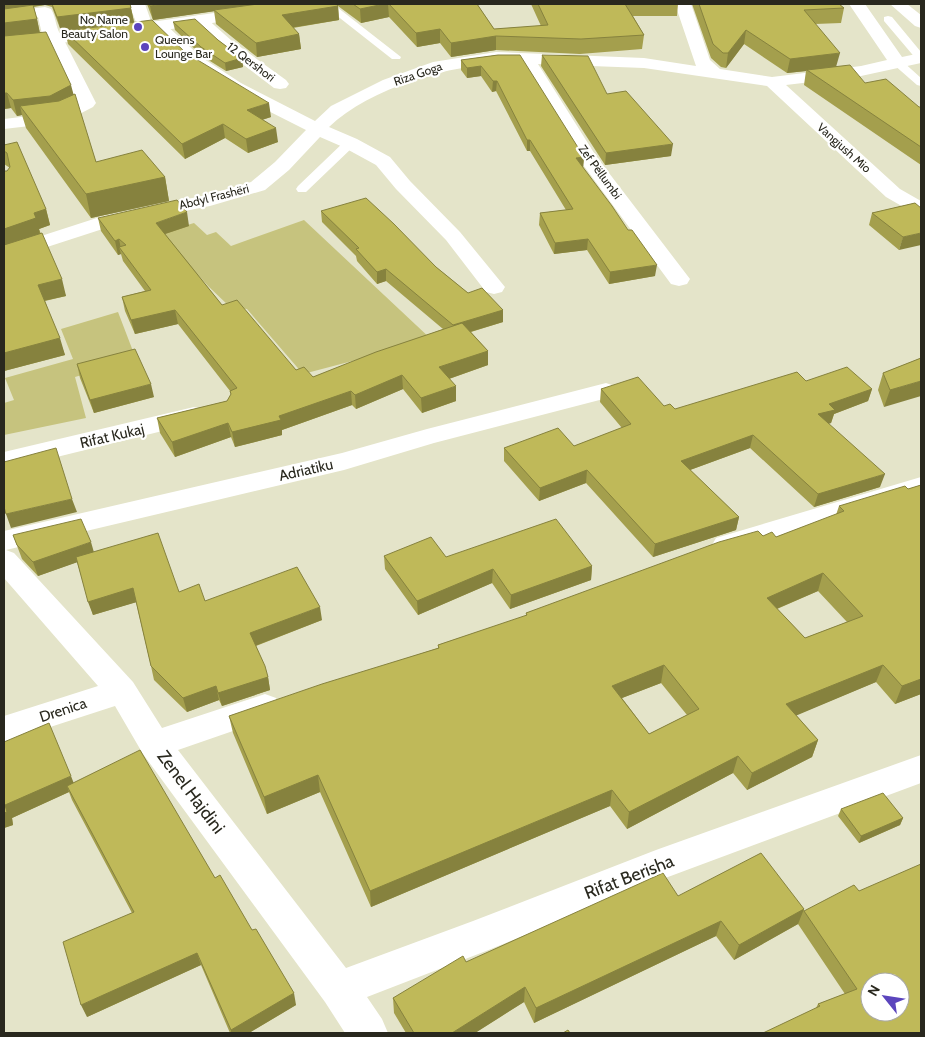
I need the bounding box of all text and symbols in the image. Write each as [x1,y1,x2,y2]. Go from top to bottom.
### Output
place label: No Name Beauty Salon [61,12,128,41]
marker: No Name Beauty Salon [132,21,144,33]
place label: Queens Lounge Bar [155,32,212,61]
street label: 12 Qershori [224,39,278,85]
marker: Queens Lounge Bar [139,41,151,53]
street label: Riza Goga [392,58,444,89]
street label: Vangjush Mio [814,120,875,176]
street label: Zef Pëllumbi [576,142,625,202]
street label: Abdyl Frashëri [177,181,250,212]
street label: Rifat Kukaj [78,420,146,452]
street label: Adriatiku [277,455,335,485]
street label: Drenica [37,694,90,726]
street label: Zenel Hajdini [152,746,230,838]
street label: Rifat Berisha [581,850,677,904]
north arrow [860,972,910,1022]
text: N [863,982,884,999]

